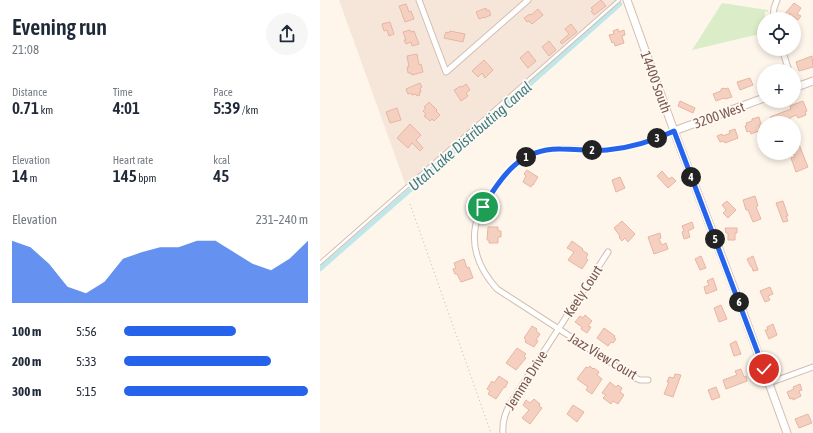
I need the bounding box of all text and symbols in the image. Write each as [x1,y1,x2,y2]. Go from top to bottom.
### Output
map controls [757,12,801,160]
button: locate [757,12,801,56]
button: share [266,13,308,55]
text: Evening run [12,14,107,40]
text: 21:08 [12,42,39,57]
street label: 14400 South [637,49,675,115]
button: + [757,64,801,108]
water label: Utah Lake Distributing Canal [405,78,535,194]
text: Distance [12,86,47,98]
text: Time [113,86,133,98]
text: Pace [213,86,233,98]
text: 0.71 [12,98,39,118]
text: 4:01 [113,98,140,118]
text: 5:39 [213,98,240,118]
street label: 3200 West [691,98,747,132]
text: km [39,104,53,116]
text: /km [240,104,258,116]
button: − [757,116,801,160]
pin: 3 [647,128,667,148]
text: 3 [654,132,660,144]
pin: 2 [582,140,602,160]
text: 2 [589,144,595,156]
pin: 1 [516,147,536,167]
text: 1 [523,151,529,163]
text: Elevation [12,154,50,166]
text: Heart rate [113,154,153,166]
text: kcal [213,154,230,166]
text: 14 [12,166,28,186]
text: 145 [113,166,137,186]
text: 45 [213,166,229,186]
pin: 4 [681,167,701,187]
text: 4 [688,171,694,183]
text: m [28,172,37,184]
text: bpm [137,172,157,184]
pin [466,190,500,224]
icon: arrive [472,196,494,218]
text: Elevation [12,212,57,227]
text: 231–240 m [256,212,308,227]
pin: 5 [705,229,725,249]
text: 5 [712,233,718,245]
street label: Keely Court [560,262,606,320]
pin: 6 [729,292,749,312]
text: 6 [736,296,742,308]
text: 100 m [12,324,41,339]
text: 5:56 [76,324,97,339]
street label: Jazz View Court [566,329,640,383]
street label: Jemma Drive [502,348,550,412]
pin [747,352,781,386]
text: 200 m [12,354,41,369]
text: 5:33 [76,354,97,369]
icon: check [753,358,775,380]
text: 300 m [12,384,41,399]
text: 5:15 [76,384,97,399]

